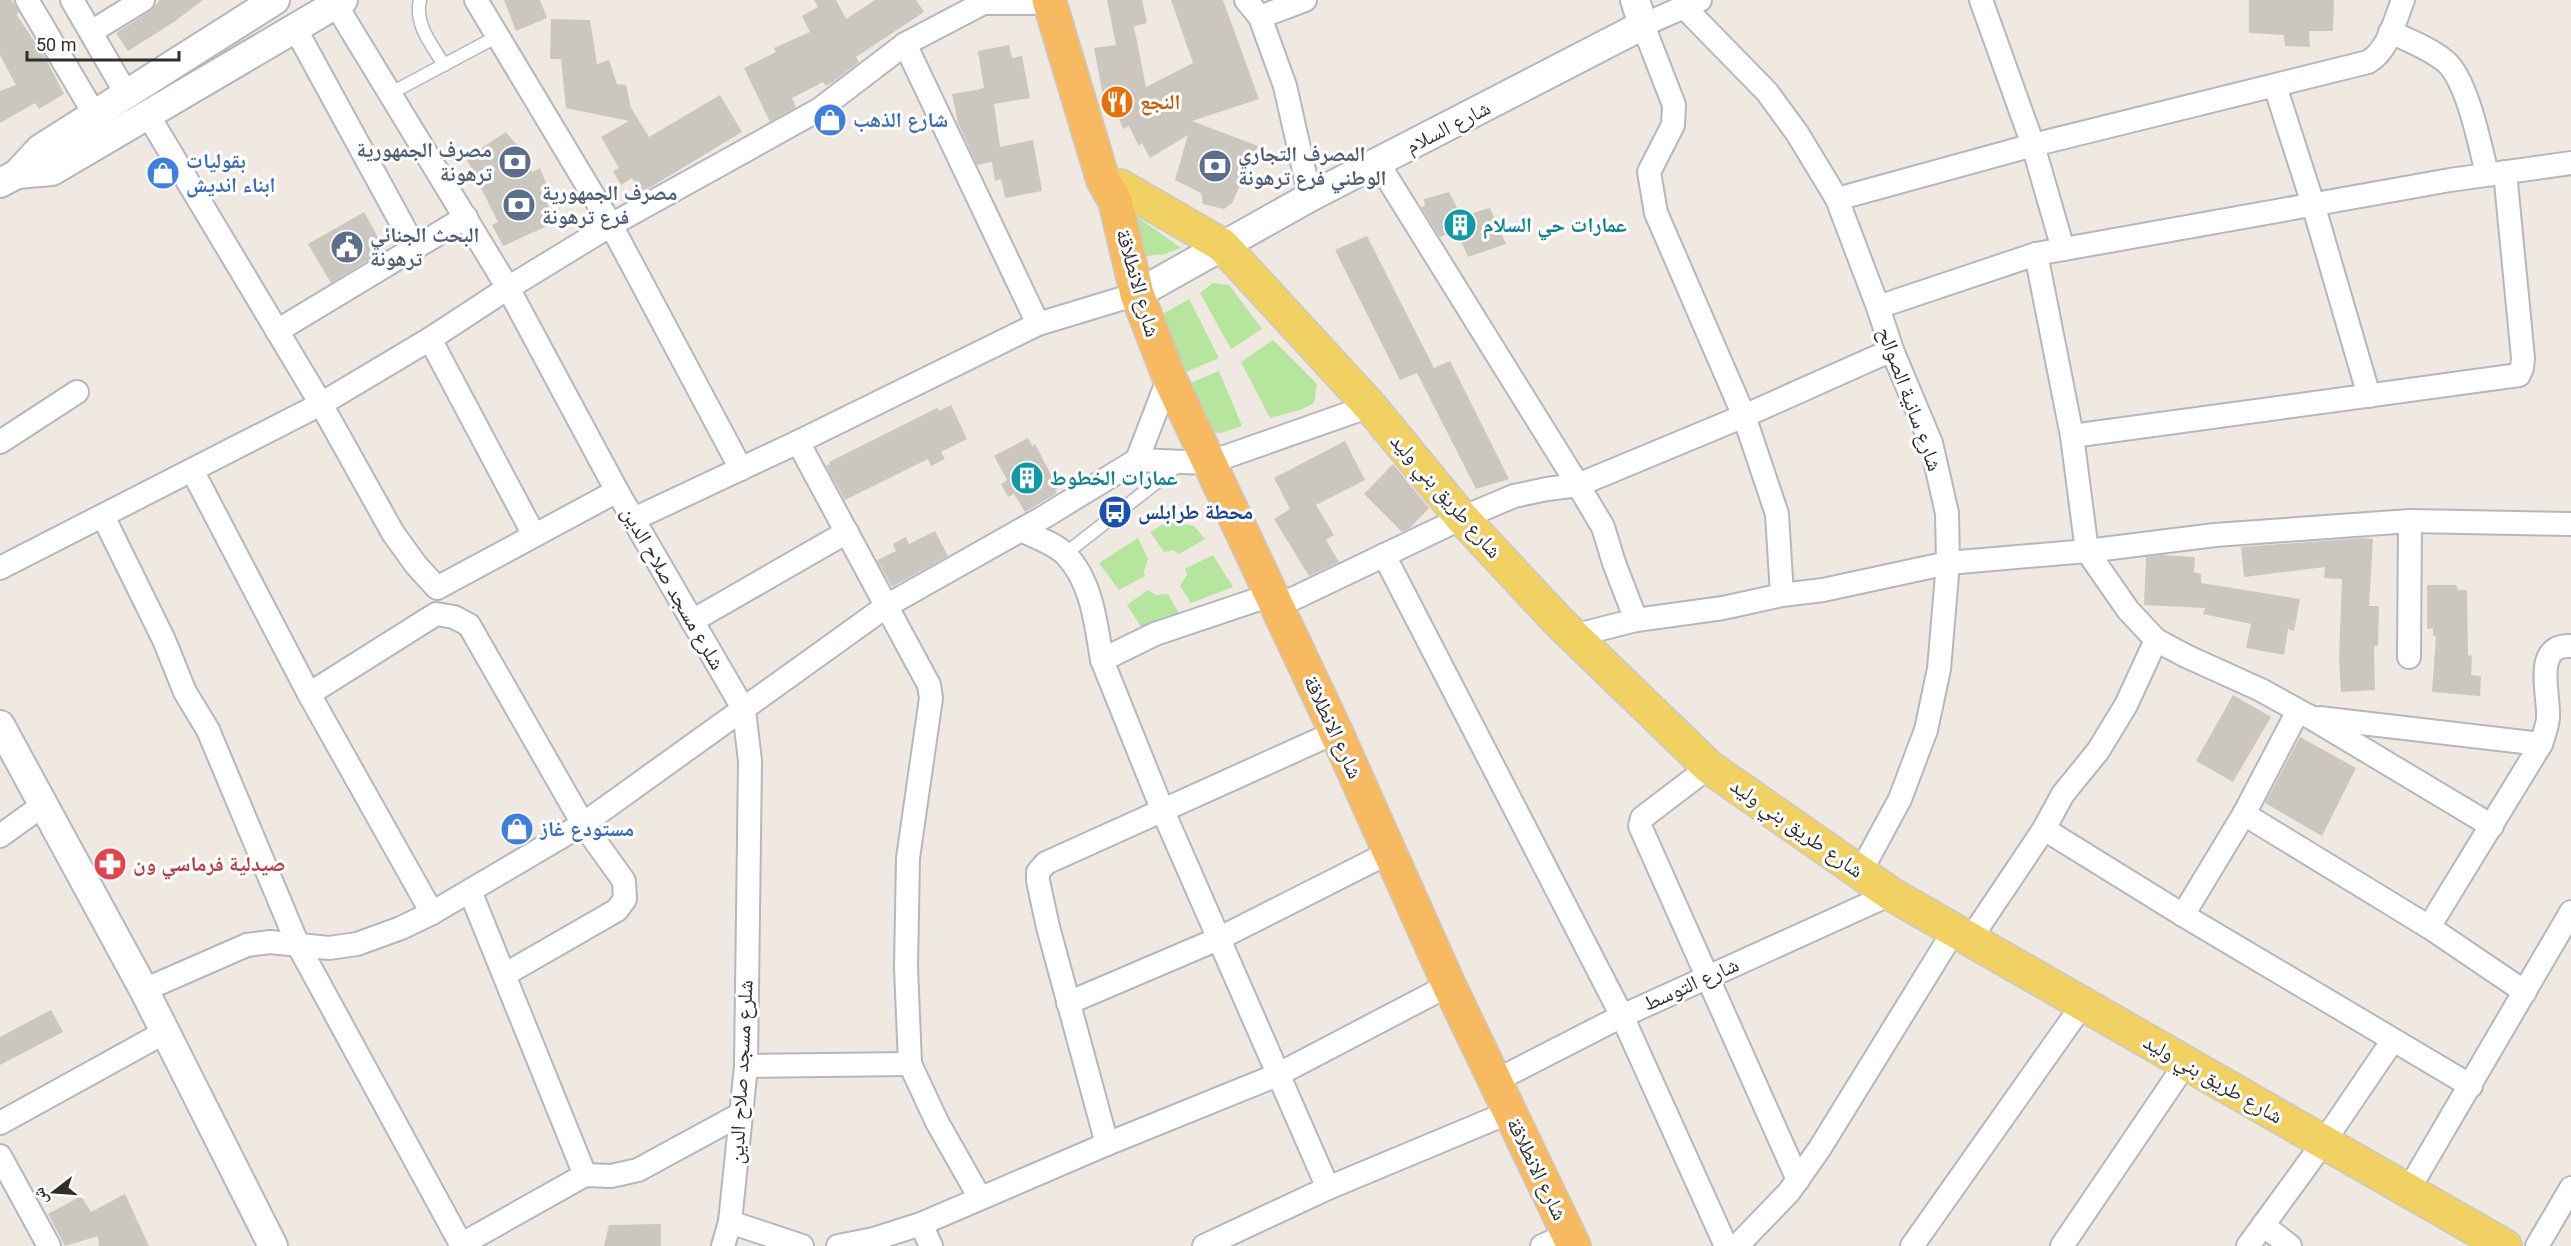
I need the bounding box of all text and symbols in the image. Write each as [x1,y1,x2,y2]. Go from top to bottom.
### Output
scale bar [27,24,178,62]
text: 50 m [36,34,76,55]
restaurant icon: النجع [1099,84,1135,120]
place label: النجع [1140,90,1180,116]
street label: شارع السلام [1402,96,1495,160]
shop icon: شارع الذهب [812,102,848,138]
place label: شارع الذهب [853,108,948,133]
place label: مصرف الجمهورية ترهونة [356,138,492,186]
place label: المصرف التجاري الوطني فرع ترهونة [1238,142,1386,194]
bank icon: مصرف الجمهورية ترهونة [497,144,533,180]
bank icon: المصرف التجاري الوطني فرع ترهونة [1197,148,1233,184]
place label: بقوليات ابناء انديش [186,149,276,198]
shop icon: بقوليات ابناء انديش [145,155,181,191]
place label: مصرف الجمهورية فرع ترهونة [542,181,678,230]
bank icon: مصرف الجمهورية فرع ترهونة [501,187,537,223]
building icon: عمارات حي السلام [1442,207,1478,243]
place label: عمارات حي السلام [1483,213,1627,241]
place label: البحث الجنائي ترهونة [370,223,480,271]
street label: شارع الانطلاقة [1110,226,1165,340]
public building icon: البحث الجنائي ترهونة [329,229,365,265]
street label: شارع سانية الصوالح [1872,324,1947,475]
street label: شارع طريق بني وليد [1382,429,1506,566]
building icon: عمارات الخطوط [1009,460,1045,496]
place label: عمارات الخطوط [1050,466,1178,490]
bus stop icon: محطة طرابلس [1097,494,1133,530]
place label: محطة طرابلس [1138,500,1253,525]
street label: شلرع مسجد صلاح الدين [616,502,730,675]
street label: شارع الانطلاقة [1298,672,1367,783]
street label: شارع طريق بني وليد [1723,773,1868,886]
shop icon: مستودع غاز [499,811,535,847]
place label: مستودع غاز [539,817,634,842]
pharmacy icon: صيدلية فرماسي ون [92,846,128,882]
place label: صيدلية فرماسي ون [133,852,285,880]
street label: شارع التوسط [1639,952,1743,1017]
street label: شلرع مسجد صلاح الدين [724,979,759,1165]
street label: شارع طريق بني وليد [2137,1029,2287,1132]
street label: شارع الانطلاقة [1501,1114,1572,1225]
north arrow [24,1162,84,1222]
text: ش [29,1185,52,1207]

